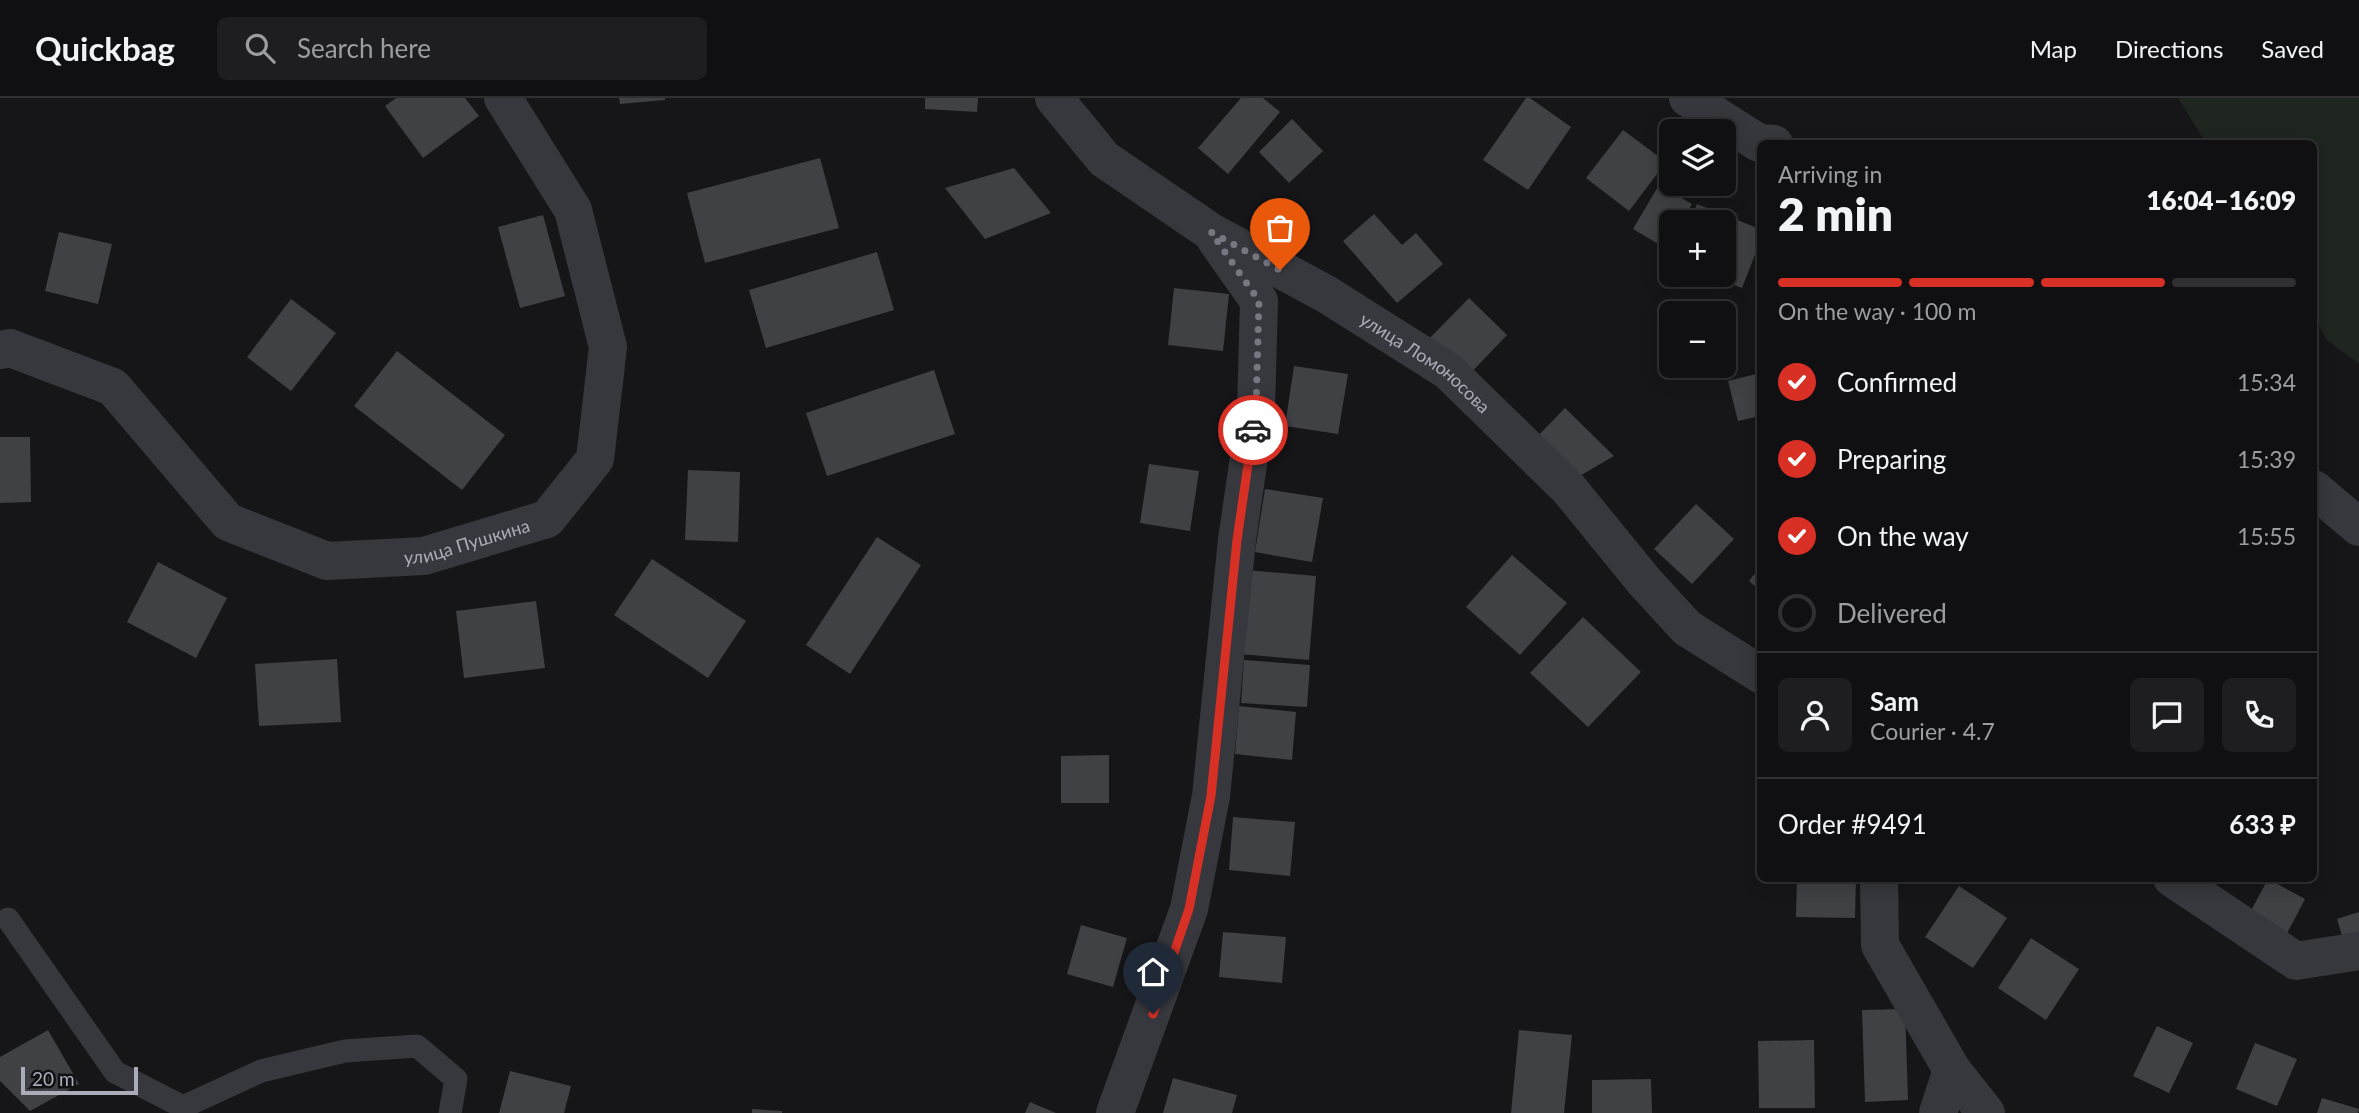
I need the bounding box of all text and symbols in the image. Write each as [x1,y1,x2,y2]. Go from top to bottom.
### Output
search box [217,17,707,80]
text: Quickbag [35,28,175,68]
icon: search [241,29,279,67]
text: Search here [297,32,431,64]
text: Map [2030,34,2077,63]
text: Directions [2115,34,2223,63]
text: Saved [2261,34,2324,63]
map controls [1659,119,1736,378]
button: layers [1659,119,1736,196]
text: Arriving in [1778,160,1882,188]
text: 16:04–16:09 [2146,184,2296,216]
text: 2 min [1778,186,1893,241]
pin [1250,198,1310,270]
icon: bag [1261,209,1299,247]
button: + [1659,210,1736,287]
text: On the way · 100 m [1778,297,1977,325]
button: − [1659,301,1736,378]
street label: улица Ломоносова [1356,307,1495,417]
icon: check [1778,363,1816,401]
text: Confirmed [1837,366,1957,398]
text: 15:34 [2237,368,2296,396]
courier [1218,395,1288,465]
icon: car [1234,411,1272,449]
icon: check [1778,440,1816,478]
text: Preparing [1837,443,1946,475]
text: 15:39 [2237,445,2296,473]
street label: улица Пушкина [403,514,532,568]
icon: check [1778,517,1816,555]
text: On the way [1837,520,1969,552]
text: 15:55 [2237,522,2296,550]
text: Delivered [1837,597,1947,629]
button: person [1778,678,1852,752]
button: chat [2130,678,2204,752]
button: phone [2222,678,2296,752]
text: Sam [1870,685,1919,717]
text: Courier · 4.7 [1870,717,1995,745]
text: Order #9491 [1778,808,1927,840]
text: 633 ₽ [2229,808,2296,840]
pin [1123,942,1183,1014]
icon: home [1134,953,1172,991]
scale bar [21,1064,138,1096]
text: 20 m [32,1067,75,1090]

